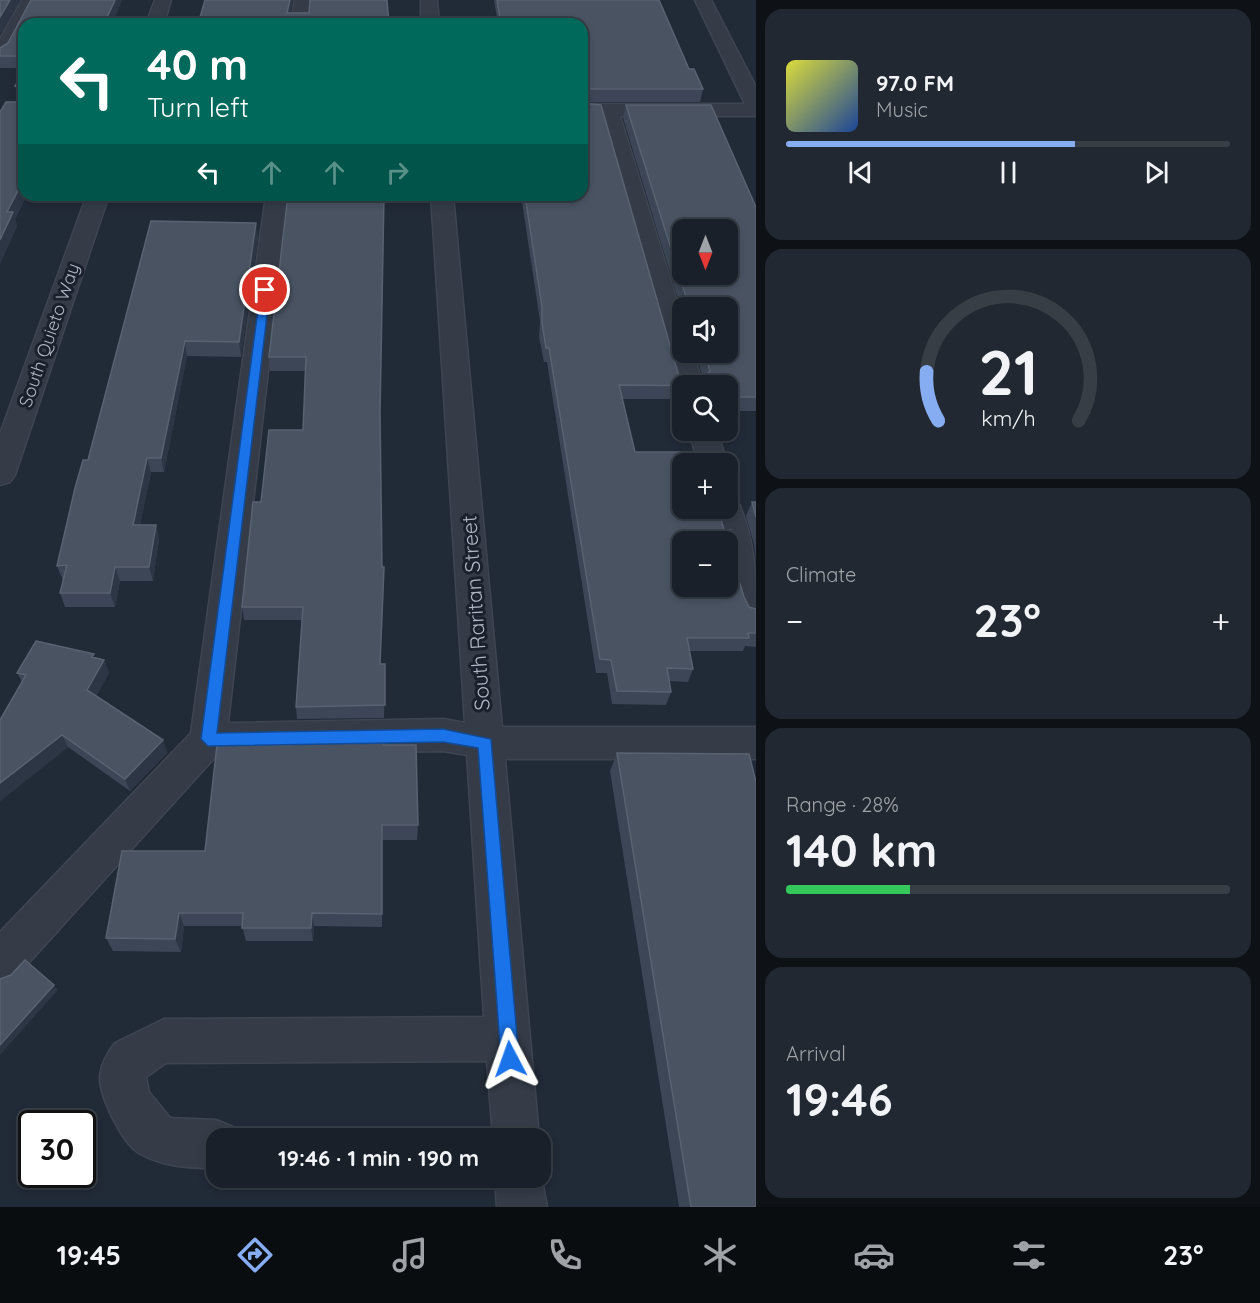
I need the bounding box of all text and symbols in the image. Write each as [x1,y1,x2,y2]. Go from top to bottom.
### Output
text: 40 m [147,38,248,91]
icon: left [48,42,126,120]
text: 97.0 FM [876,69,954,97]
text: Turn left [147,90,249,124]
text: Music [876,97,928,122]
icon: left [192,156,225,189]
icon: ahead [255,156,288,189]
icon: ahead [318,156,351,189]
icon: right [381,156,414,189]
icon: previous [844,156,877,189]
icon: pause [992,156,1025,189]
icon: next [1140,156,1173,189]
north arrow [672,219,738,285]
map controls [672,219,738,597]
street label: South Quieto Way [14,260,84,410]
pin [239,264,290,315]
icon: arrive [248,273,281,306]
button: sound [672,297,738,363]
text: 21 [978,333,1038,411]
button: search [672,375,738,441]
text: km/h [981,405,1035,431]
button: + [672,453,738,519]
street label: South Raritan Street [455,514,495,712]
button: − [672,531,738,597]
text: Climate [786,562,856,587]
text: 23° [974,592,1041,648]
text: − [786,600,803,641]
text: + [1211,600,1230,641]
text: Range · 28% [786,792,899,817]
text: 140 km [786,822,937,878]
position arrow [478,1027,542,1091]
text: Arrival [786,1041,846,1066]
text: 19:46 [786,1071,893,1127]
speed limit sign: 30 [18,1110,96,1188]
text: 19:46 · 1 min · 190 m [278,1144,479,1172]
icon: directions [234,1234,276,1276]
icon: music [389,1234,431,1276]
icon: phone [544,1234,586,1276]
icon: climate [699,1234,741,1276]
icon: car [853,1234,895,1276]
icon: filters [1008,1234,1050,1276]
text: 19:45 [56,1238,121,1272]
text: 23° [1163,1238,1204,1272]

